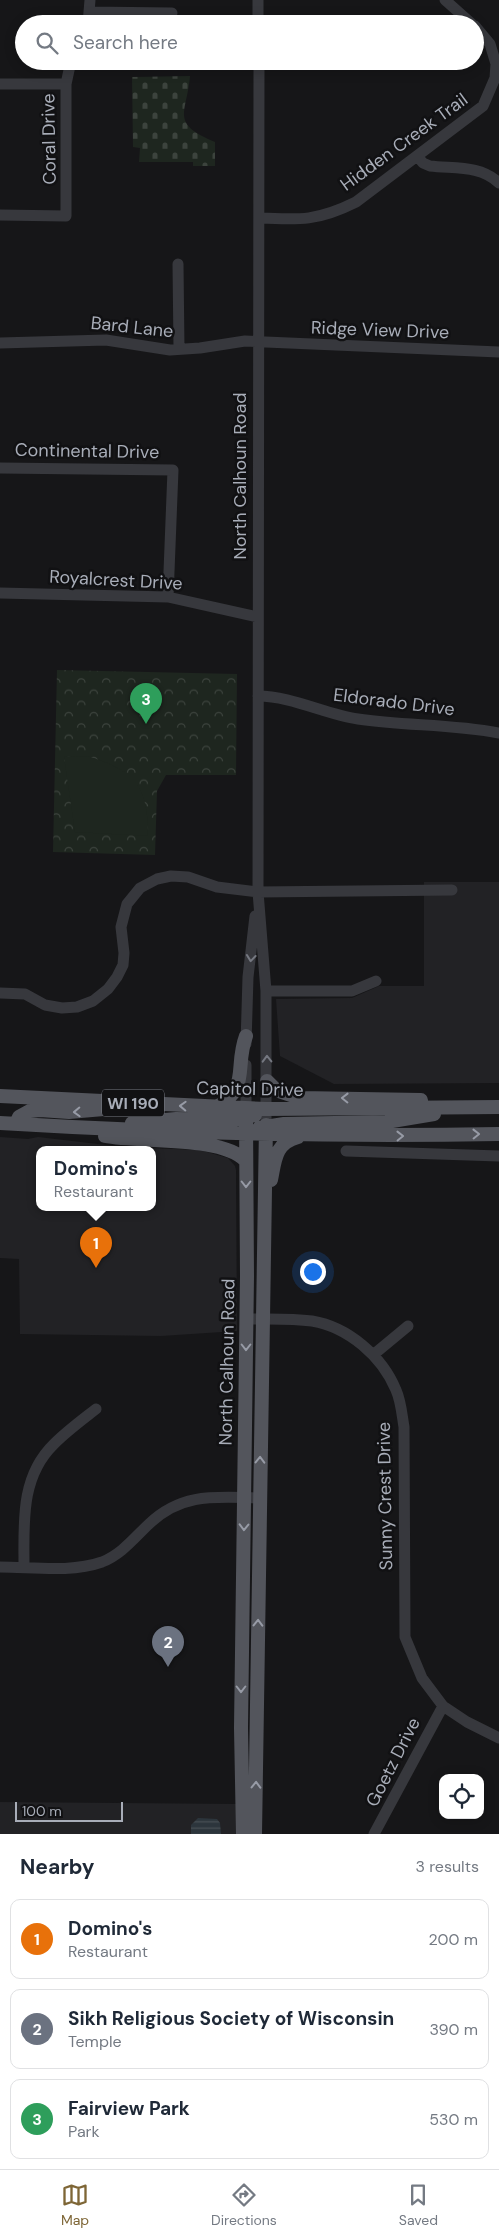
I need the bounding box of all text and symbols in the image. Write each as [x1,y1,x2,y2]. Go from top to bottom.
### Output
search box [15,15,484,70]
icon: search [33,29,61,57]
text: Search here [73,30,178,55]
street label: Hidden Creek Trail [336,88,472,196]
street label: Coral Drive [36,93,62,185]
street label: Bard Lane [90,311,174,343]
street label: Ridge View Drive [310,316,450,344]
street label: North Calhoun Road [228,392,252,560]
street label: Continental Drive [15,438,159,464]
street label: Royalcrest Drive [49,565,183,595]
pin: 3 [130,683,162,724]
street label: Eldorado Drive [332,683,456,721]
one-way arrow [246,954,257,962]
one-way arrow [262,1055,272,1062]
street label: Capitol Drive [196,1076,304,1102]
road number: WI 190 [102,1090,164,1116]
one-way arrow [341,1093,349,1103]
one-way arrow [178,1101,186,1112]
one-way arrow [73,1106,81,1117]
one-way arrow [472,1129,480,1139]
one-way arrow [396,1130,404,1141]
popup [36,1146,156,1211]
text: Domino's [54,1156,138,1181]
text: Restaurant [54,1181,134,1202]
one-way arrow [241,1181,251,1189]
pin: 1 [80,1227,112,1268]
your location [300,1259,326,1285]
street label: North Calhoun Road [214,1278,240,1446]
one-way arrow [241,1343,251,1351]
street label: Sunny Crest Drive [372,1422,398,1570]
one-way arrow [255,1456,265,1464]
one-way arrow [239,1523,249,1531]
one-way arrow [253,1619,263,1626]
pin: 2 [152,1626,184,1667]
one-way arrow [236,1686,246,1693]
street label: Goetz Drive [360,1713,426,1811]
map controls [439,1774,484,1819]
button: locate [439,1774,484,1819]
one-way arrow [251,1781,261,1789]
scale bar [15,1799,122,1822]
text: 100 m [22,1802,62,1820]
text: Nearby [20,1853,94,1881]
text: 3 results [416,1856,479,1877]
text: Domino's [68,1916,152,1941]
text: 1 [34,1929,40,1950]
text: 200 m [429,1929,478,1950]
text: Restaurant [68,1941,148,1962]
text: Sikh Religious Society of Wisconsin [68,2006,394,2031]
text: 2 [32,2019,42,2040]
text: 390 m [430,2019,478,2040]
text: Temple [68,2031,122,2052]
text: Fairview Park [68,2096,190,2121]
text: 3 [32,2109,42,2130]
text: 530 m [429,2109,478,2130]
text: Park [68,2121,100,2142]
tab: Map [61,2181,89,2229]
tab: Directions [211,2181,277,2229]
tab: Saved [399,2181,438,2229]

